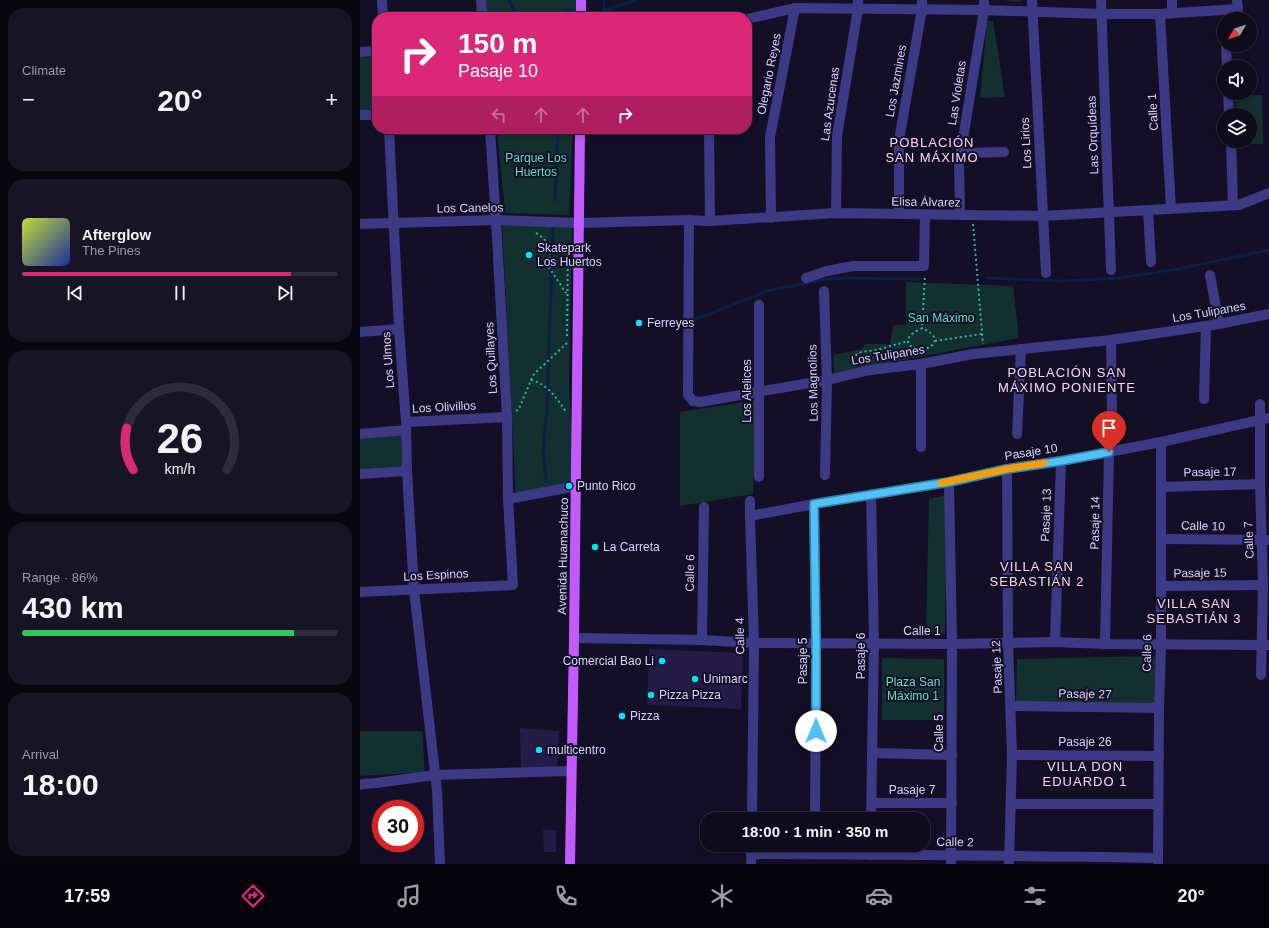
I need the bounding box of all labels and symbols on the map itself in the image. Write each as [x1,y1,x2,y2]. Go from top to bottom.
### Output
north arrow [1217,12,1257,52]
street label: Olegario Reyes [754,32,784,116]
street label: Los Jazmines [883,44,909,118]
street label: Las Violetas [945,60,969,126]
street label: Las Azucenas [818,66,842,142]
street label: Calle 1 [1145,93,1161,131]
street label: Las Orquídeas [1085,95,1101,175]
street label: Los Lirios [1018,117,1034,169]
district label: POBLACIÓN SAN MÁXIMO [885,135,979,165]
park label: Parque Los Huertos [505,151,567,179]
street label: Elisa Álvarez [891,193,961,210]
street label: Los Canelos [437,200,503,216]
place label: Skatepark Los Huertos [537,241,602,269]
marker: Skatepark Los Huertos [524,250,534,260]
street label: Los Tulipanes [1171,299,1247,325]
park label: San Máximo [908,311,975,325]
place label: Ferreyes [647,316,694,330]
marker: Ferreyes [634,318,644,328]
street label: Los Quillayes [482,322,500,394]
street label: Los Ulmos [379,331,397,389]
street label: Los Tulipanes [850,342,926,368]
street label: Los Magnolios [805,344,821,422]
street label: Los Alelices [740,359,754,423]
district label: POBLACIÓN SAN MÁXIMO PONIENTE [998,365,1136,395]
street label: Los Olivillos [412,398,476,416]
pin [1092,411,1126,452]
street label: Pasaje 10 [1004,441,1059,463]
street label: Pasaje 17 [1183,465,1237,479]
place label: Punto Rico [577,479,636,493]
marker: Punto Rico [564,481,574,491]
street label: Pasaje 13 [1038,488,1054,542]
street label: Pasaje 14 [1088,496,1102,550]
street label: Avenida Huamachuco [555,497,571,615]
street label: Calle 10 [1181,519,1225,533]
street label: Calle 7 [1241,521,1257,559]
place label: La Carreta [603,540,660,554]
marker: La Carreta [590,542,600,552]
street label: Calle 6 [683,554,697,592]
district label: VILLA SAN SEBASTIÁN 2 [990,559,1084,589]
street label: Los Espinos [403,566,469,584]
street label: Pasaje 15 [1173,566,1227,580]
district label: VILLA SAN SEBASTIÁN 3 [1147,596,1241,626]
street label: Calle 4 [733,617,747,655]
street label: Calle 1 [903,624,941,638]
street label: Pasaje 6 [854,632,868,679]
street label: Calle 6 [1140,634,1154,672]
street label: Pasaje 5 [796,637,810,684]
street label: Pasaje 12 [989,640,1005,694]
place label: Comercial Bao Li [563,654,654,668]
marker: Comercial Bao Li [657,656,667,666]
place label: Unimarc [703,672,748,686]
marker: Unimarc [690,674,700,684]
park label: Plaza San Máximo 1 [886,675,940,703]
street label: Pasaje 27 [1058,687,1112,701]
place label: Pizza Pizza [659,688,721,702]
marker: Pizza Pizza [646,690,656,700]
place label: Pizza [630,709,660,723]
position arrow [795,710,837,752]
marker: Pizza [617,711,627,721]
street label: Calle 5 [932,714,946,752]
street label: Pasaje 26 [1058,735,1112,749]
place label: multicentro [547,743,606,757]
marker: multicentro [534,745,544,755]
district label: VILLA DON EDUARDO 1 [1043,759,1127,789]
street label: Pasaje 7 [889,783,936,797]
speed limit sign: 30 [372,800,424,852]
street label: Calle 2 [936,835,974,849]

